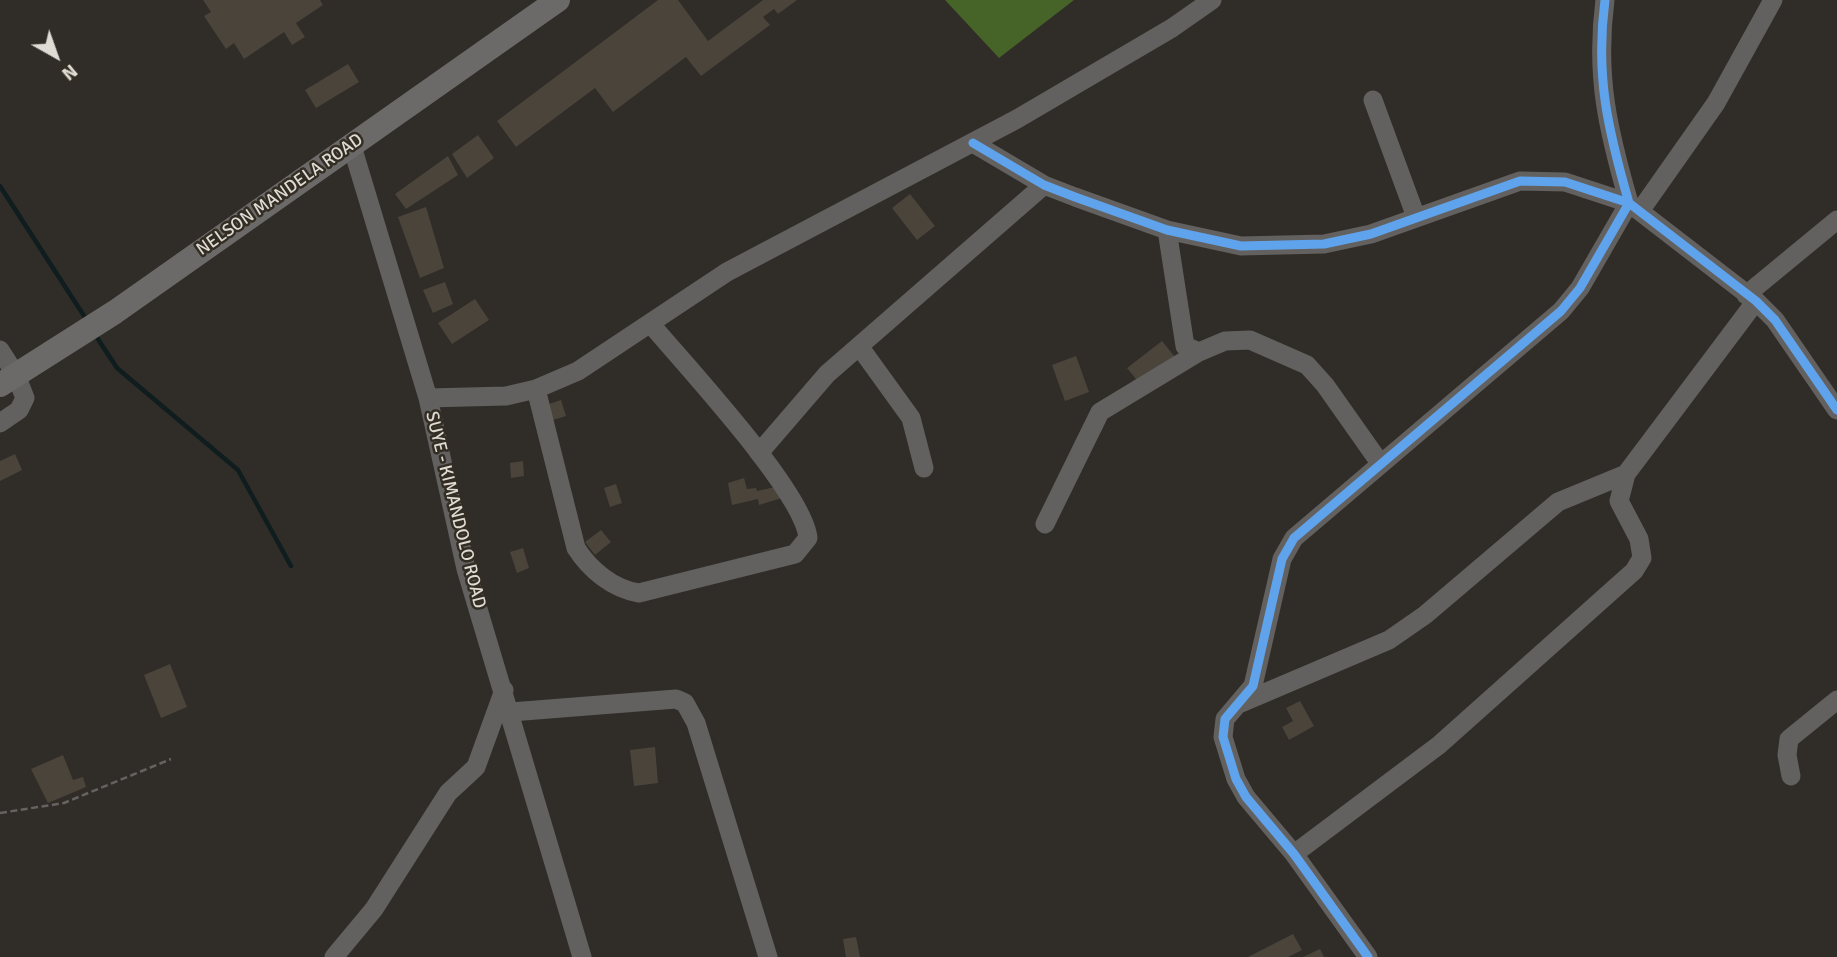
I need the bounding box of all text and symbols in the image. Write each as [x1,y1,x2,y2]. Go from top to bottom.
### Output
north arrow [21,21,91,91]
text: N [57,59,82,86]
street label: NELSON MANDELA ROAD [193,129,367,261]
street label: SUYE - KIMANDOLO ROAD [420,409,490,611]

